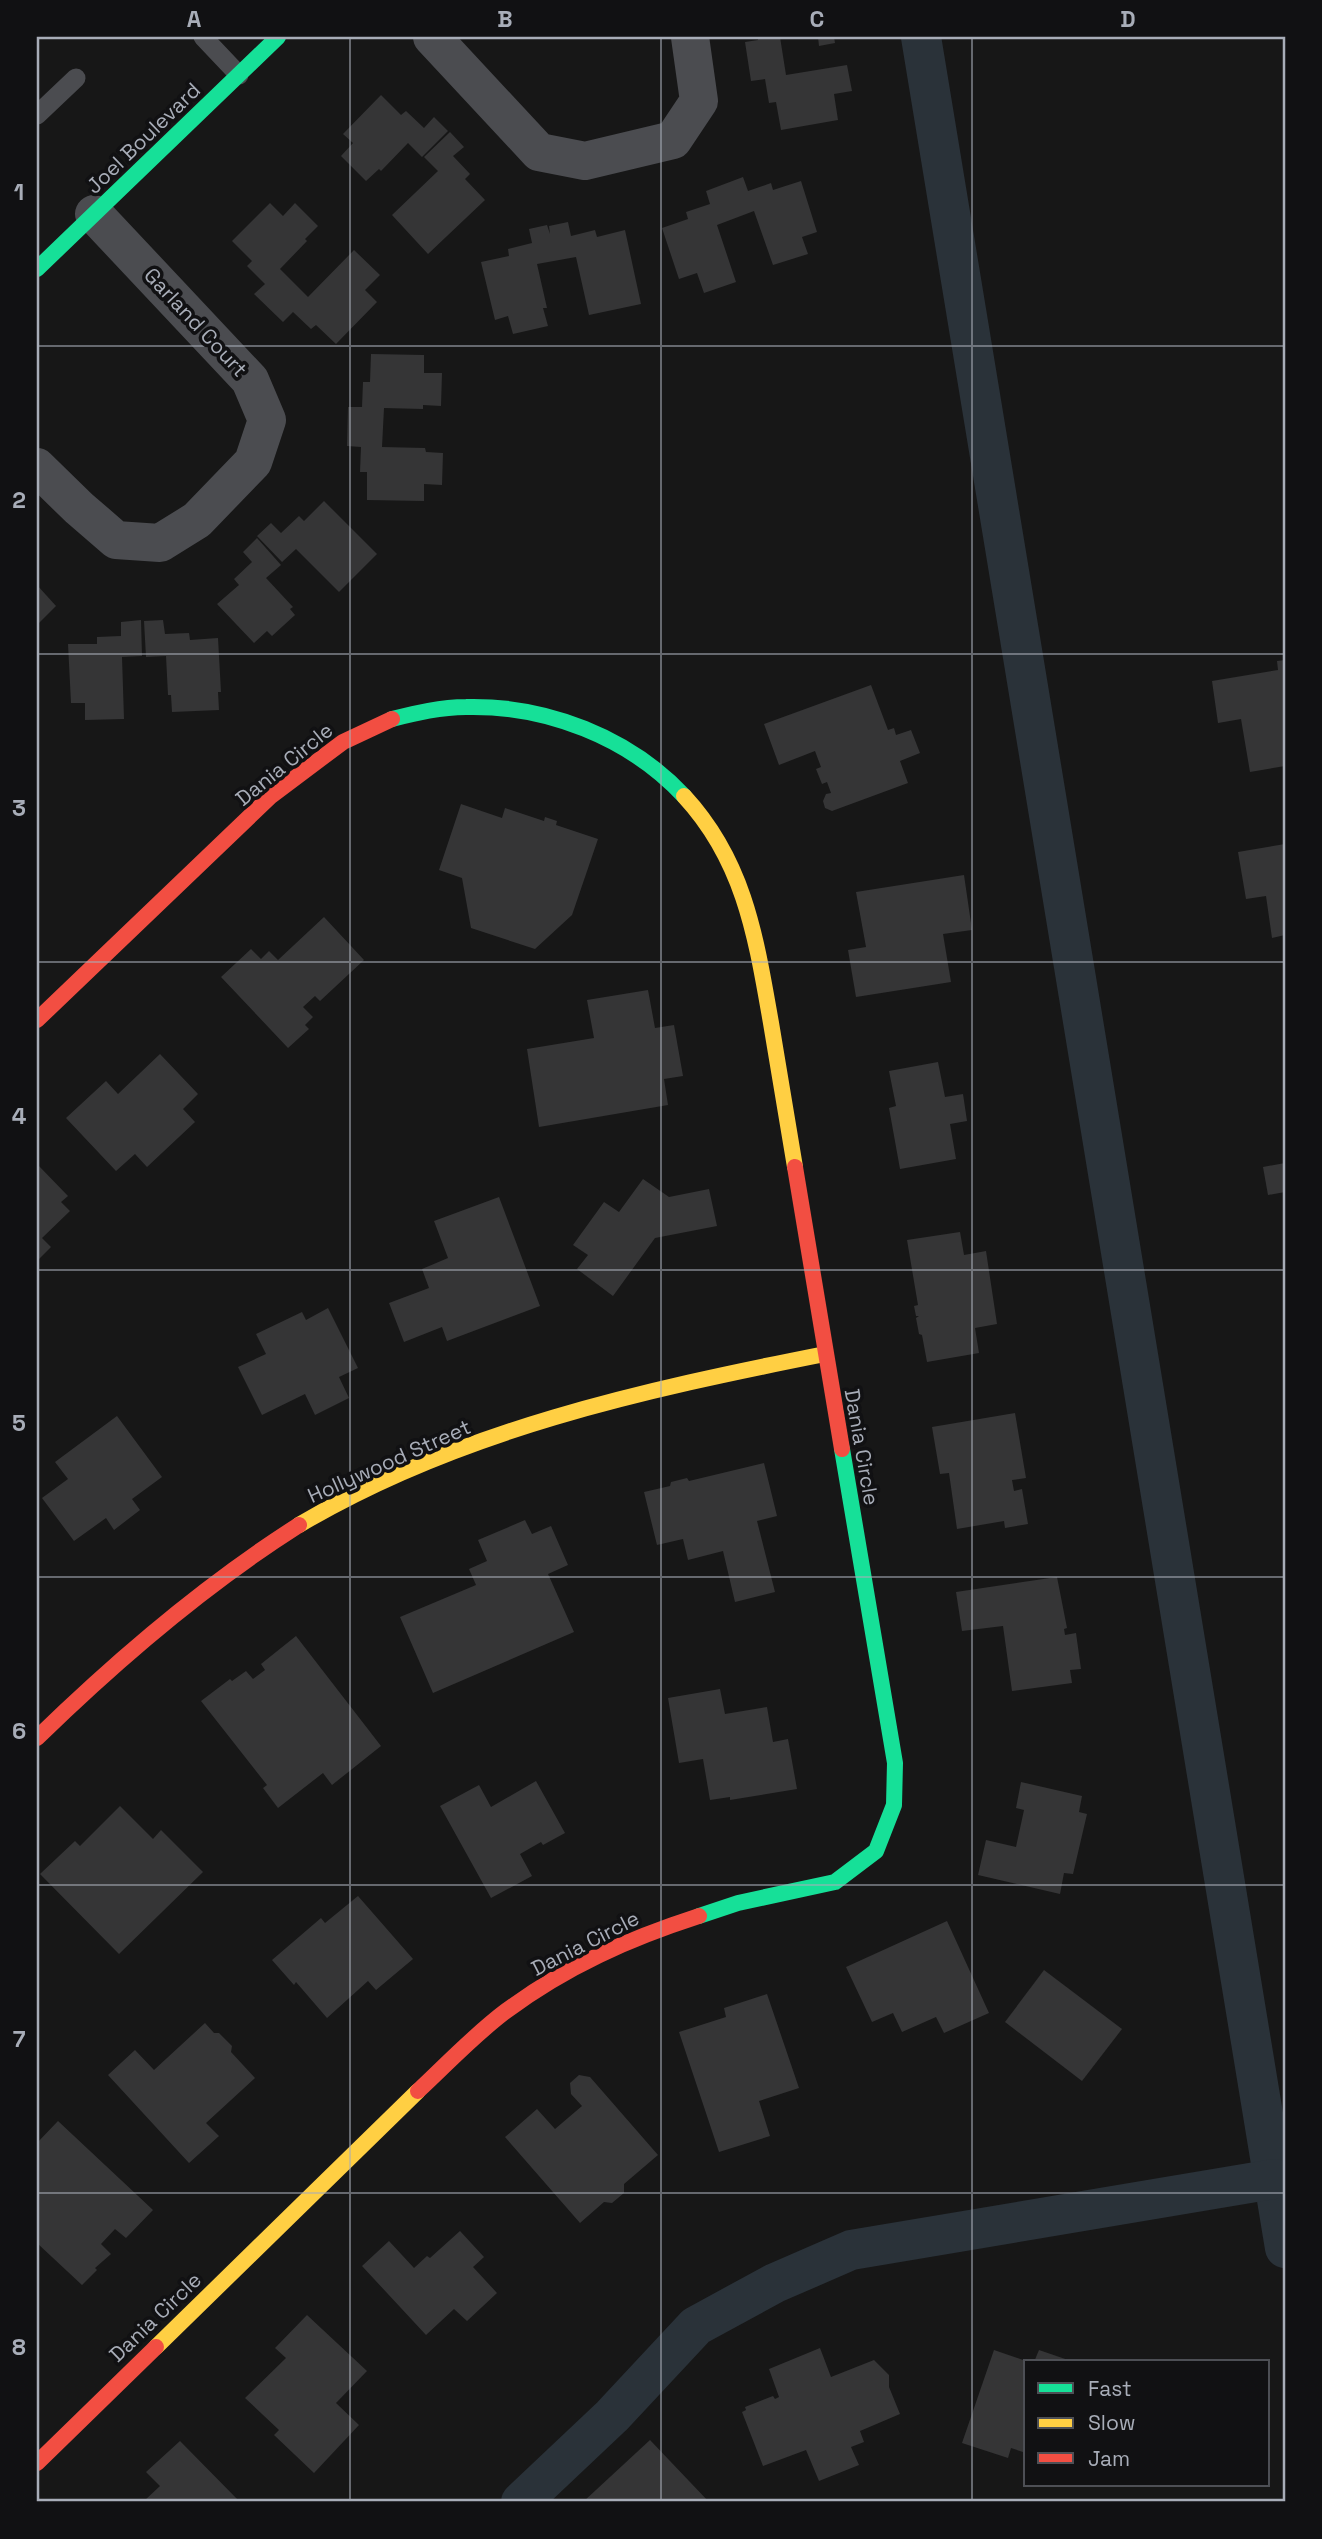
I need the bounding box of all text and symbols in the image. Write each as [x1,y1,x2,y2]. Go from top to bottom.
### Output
text: A [187,4,202,34]
text: B [497,4,513,34]
text: C [810,4,824,34]
text: D [1120,4,1136,34]
street label: Joel Boulevard [80,77,206,199]
text: 1 [14,177,24,207]
street label: Garland Court [138,262,254,382]
text: 2 [12,485,26,515]
street label: Dania Circle [230,716,338,812]
text: 3 [12,793,26,823]
text: 4 [12,1101,27,1131]
street label: Dania Circle [838,1387,886,1507]
text: 5 [12,1408,26,1438]
street label: Hollywood Street [303,1413,475,1509]
text: 6 [12,1716,26,1746]
street label: Dania Circle [526,1904,644,1982]
text: 7 [13,2024,26,2054]
street label: Dania Circle [103,2266,207,2368]
text: 8 [12,2332,26,2362]
legend [1024,2360,1270,2486]
text: Fast [1088,2375,1132,2402]
text: Slow [1088,2409,1136,2436]
text: Jam [1088,2445,1130,2472]

